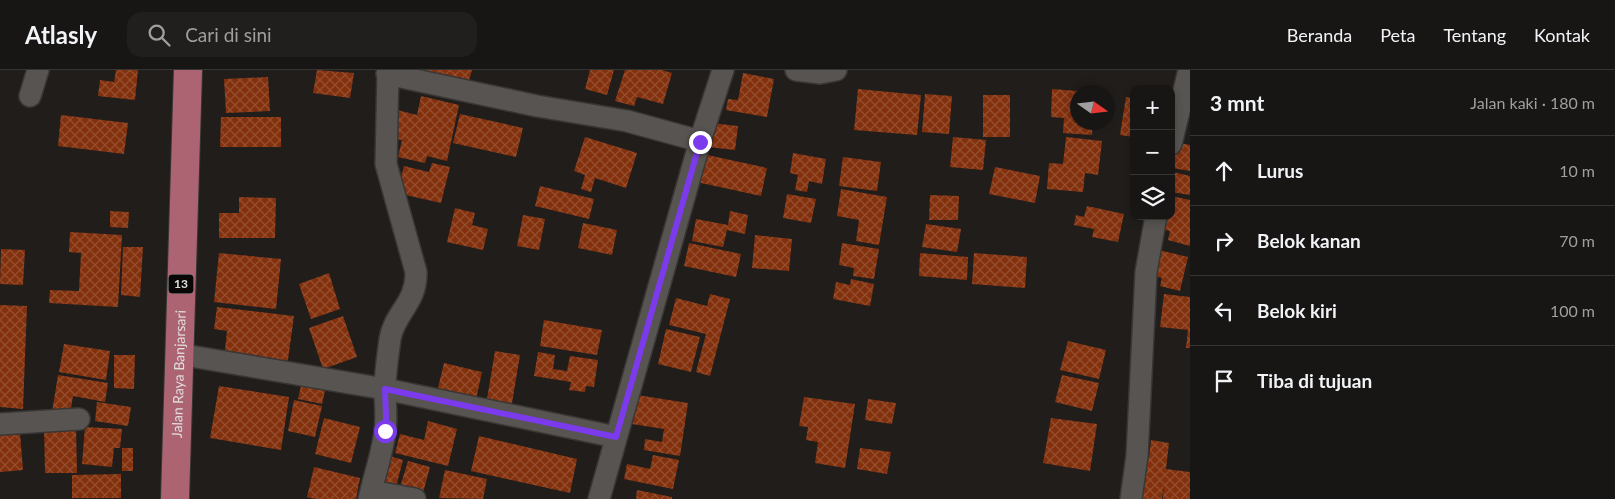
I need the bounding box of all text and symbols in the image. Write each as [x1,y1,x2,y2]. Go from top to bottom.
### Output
search box [127,12,477,57]
text: Atlasly [25,20,97,49]
icon: search [145,21,173,49]
text: Cari di sini [185,23,272,46]
text: Beranda [1287,24,1352,46]
text: Peta [1380,24,1415,46]
text: Tentang [1443,24,1506,46]
text: Kontak [1534,24,1590,46]
north arrow [1070,85,1115,130]
map controls [1130,85,1175,220]
button: + [1130,85,1175,130]
text: 3 mnt [1210,90,1264,115]
text: Jalan kaki · 180 m [1470,93,1595,112]
button: − [1130,130,1175,175]
route end [689,131,712,154]
icon: ahead [1210,157,1238,185]
text: Lurus [1257,159,1303,182]
text: 10 m [1559,161,1595,180]
button: layers [1130,175,1175,220]
icon: right [1210,227,1238,255]
text: Belok kanan [1257,229,1361,252]
text: 70 m [1559,231,1595,250]
road number: 13 [168,274,194,293]
icon: left [1210,297,1238,325]
text: Belok kiri [1257,299,1337,322]
text: 100 m [1550,301,1595,320]
street label: Jalan Raya Banjarsari [168,310,189,438]
icon: arrive [1210,367,1238,395]
text: Tiba di tujuan [1257,369,1372,392]
route start [374,420,397,443]

